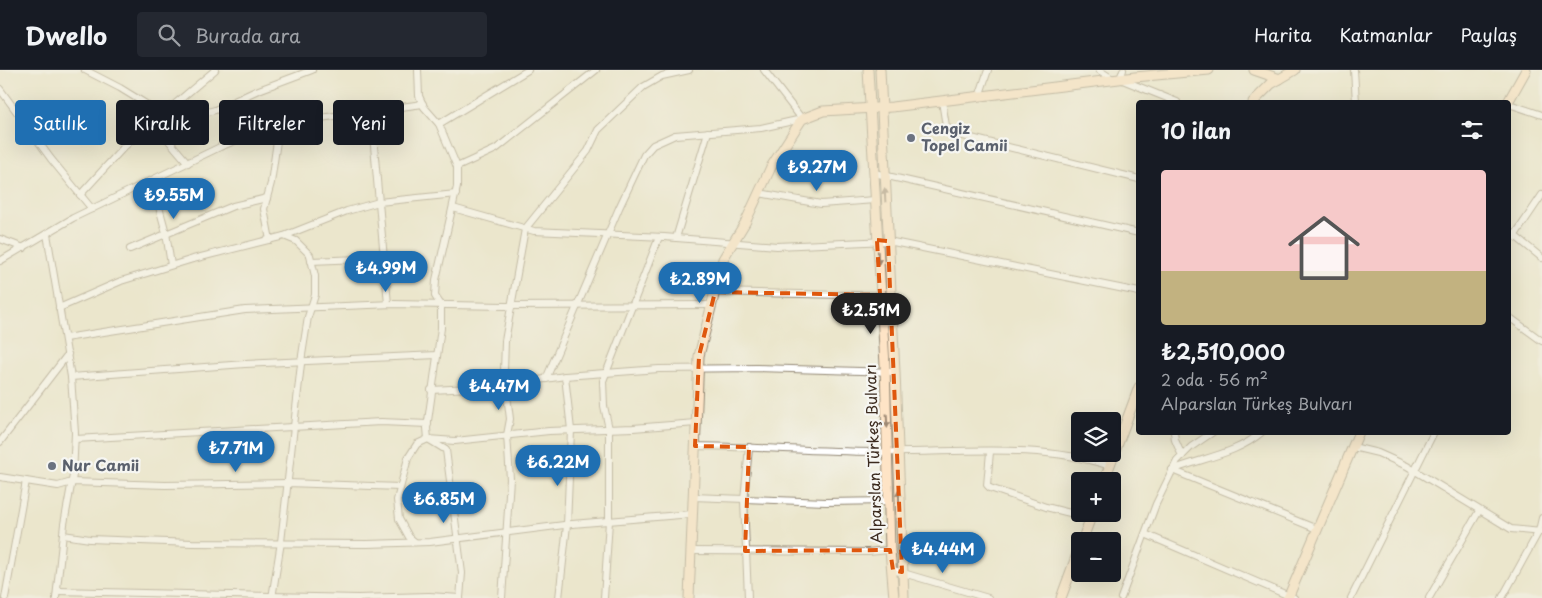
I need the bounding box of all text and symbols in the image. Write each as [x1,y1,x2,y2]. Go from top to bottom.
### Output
search box [137,12,487,57]
text: Dwello [25,17,107,53]
icon: search [155,21,183,49]
text: Burada ara [195,21,301,49]
text: Harita [1254,21,1311,48]
text: Katmanlar [1339,21,1432,48]
text: Paylaş [1460,21,1517,48]
chip: Satılık [15,100,106,145]
chip: Kiralık [116,100,209,145]
chip: Filtreler [219,100,323,145]
chip: Yeni [333,100,404,145]
text: 10 ilan [1161,114,1231,146]
place label: Cengiz Topel Camii [921,116,1007,156]
icon: filters [1458,116,1486,144]
marker: Cengiz Topel Camii [905,132,917,144]
pin: ₺9.27M [776,150,858,192]
text: ₺9.27M [787,154,847,178]
pin: ₺9.55M [133,178,215,220]
text: ₺9.55M [144,182,204,206]
one-way arrow [881,186,889,202]
icon: home [1279,203,1369,293]
pin: ₺4.99M [345,250,427,293]
one-way arrow [875,251,883,267]
text: ₺4.99M [356,255,416,279]
pin: ₺2.89M [659,262,741,304]
text: ₺2.89M [670,266,730,290]
pin: ₺2.51M [830,292,912,335]
text: ₺2.51M [842,297,900,321]
text: ₺2,510,000 [1161,335,1285,367]
street label: Alparslan Türkeş Bulvarı [858,364,887,544]
text: 2 oda · 56 m² [1161,367,1268,391]
pin: ₺4.47M [458,368,540,411]
text: ₺4.47M [469,373,529,397]
text: Alparslan Türkeş Bulvarı [1161,391,1352,415]
map controls [1071,412,1121,582]
button: layers [1071,412,1121,462]
one-way arrow [884,413,892,429]
pin: ₺7.71M [195,430,277,473]
text: ₺7.71M [208,435,264,459]
pin: ₺6.22M [517,444,599,487]
text: ₺6.22M [526,449,590,473]
place label: Nur Camii [62,453,139,476]
marker: Nur Camii [46,460,58,472]
button: + [1071,472,1121,522]
pin: ₺6.85M [403,482,485,524]
text: ₺6.85M [413,486,475,510]
one-way arrow [895,489,903,505]
pin: ₺4.44M [902,532,984,574]
button: − [1071,532,1121,582]
text: ₺4.44M [911,536,975,560]

